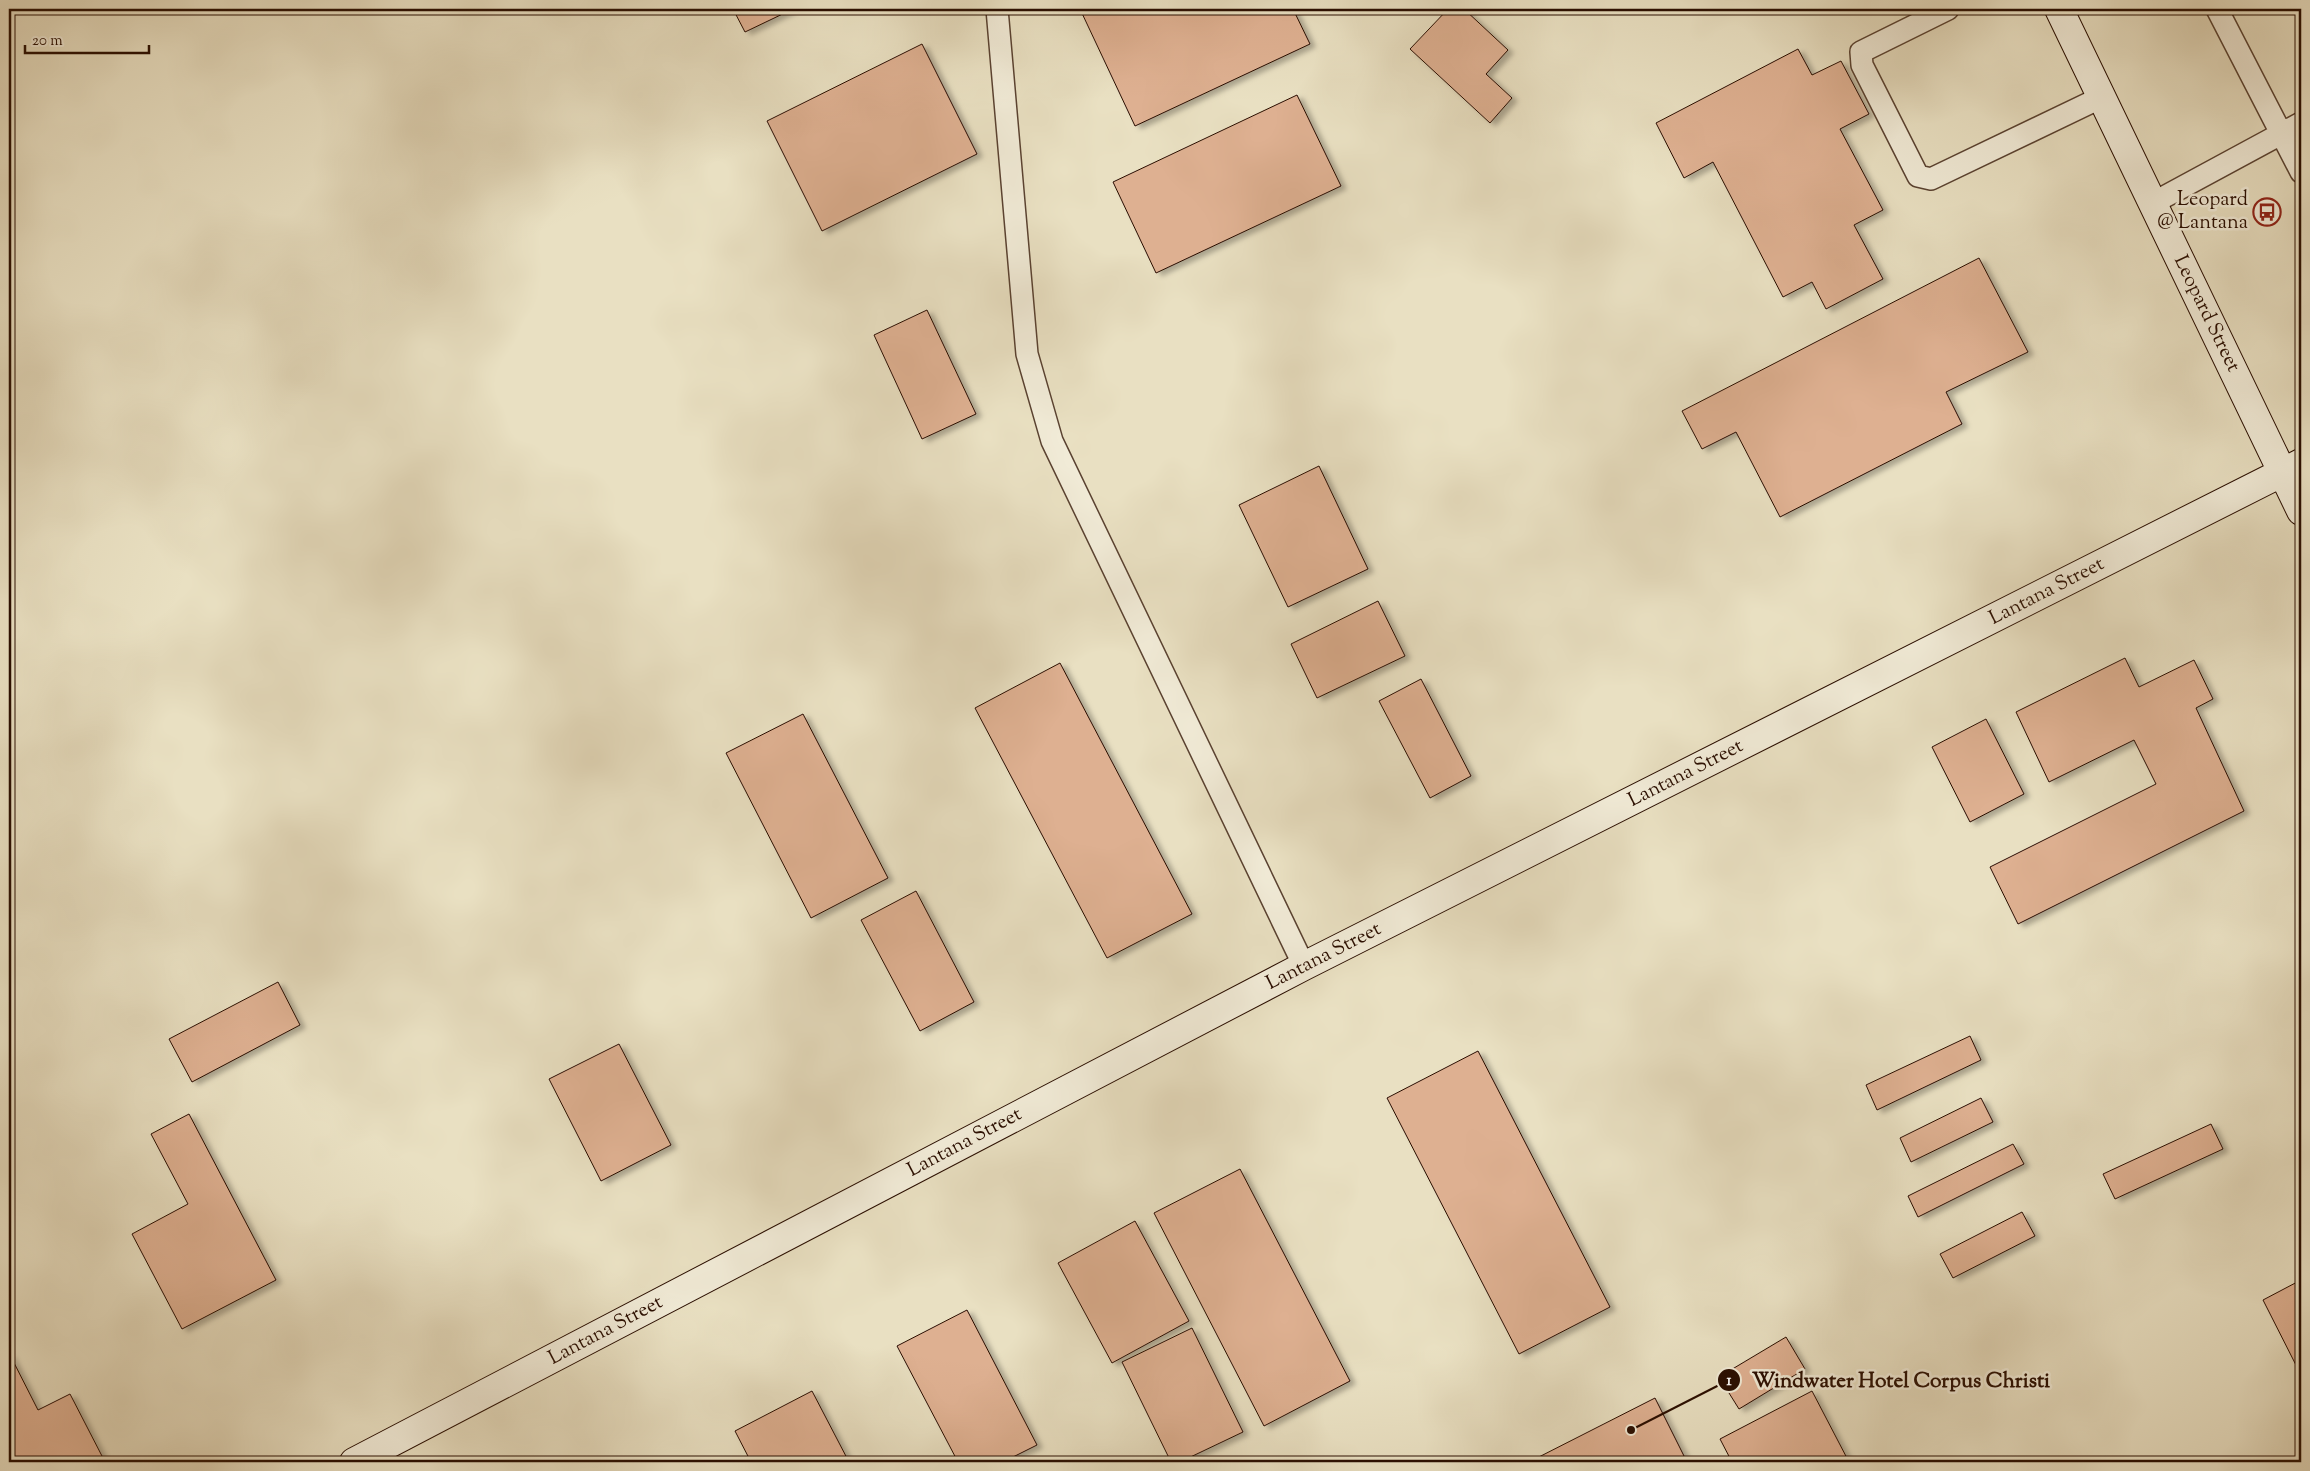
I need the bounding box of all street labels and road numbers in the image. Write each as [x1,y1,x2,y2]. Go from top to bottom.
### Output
street label: Leopard Street [2165,251,2247,378]
street label: Lantana Street [1984,550,2110,633]
street label: Lantana Street [1623,732,1749,815]
street label: Lantana Street [1261,915,1387,998]
street label: Lantana Street [903,1101,1028,1185]
street label: Lantana Street [544,1289,669,1373]

